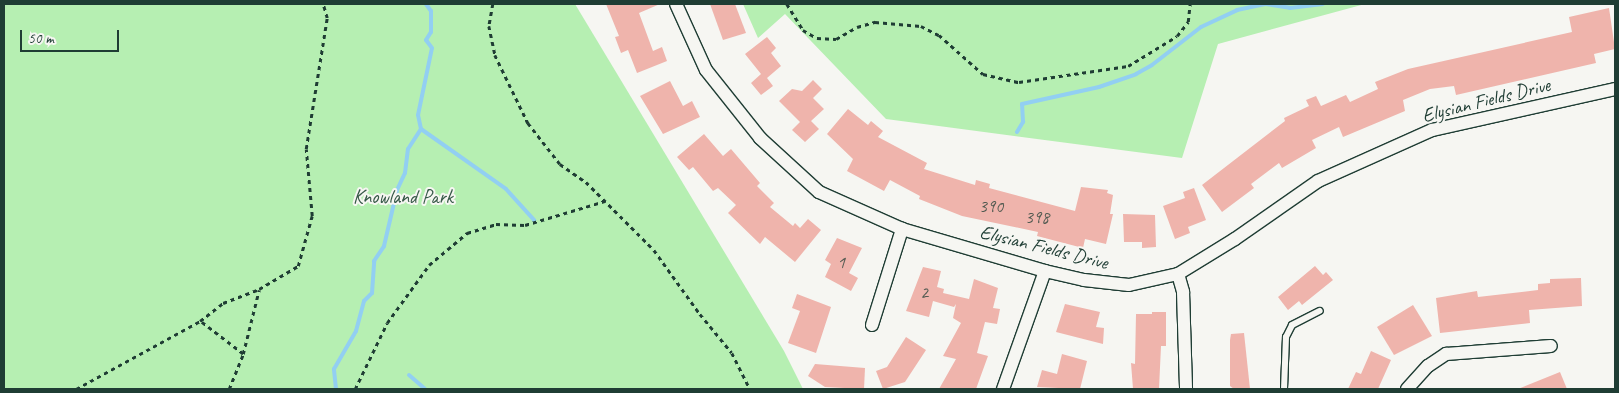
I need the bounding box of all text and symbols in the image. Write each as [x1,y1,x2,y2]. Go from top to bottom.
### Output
scale bar [22,20,121,52]
text: 50 m [28,29,54,48]
street label: Elysian Fields Drive [1419,72,1553,128]
park label: Knowland Park [353,184,453,208]
house number: 390 [979,195,1003,217]
house number: 398 [1025,206,1049,228]
street label: Elysian Fields Drive [977,219,1111,275]
house number: 1 [837,251,845,273]
house number: 2 [920,281,928,303]

